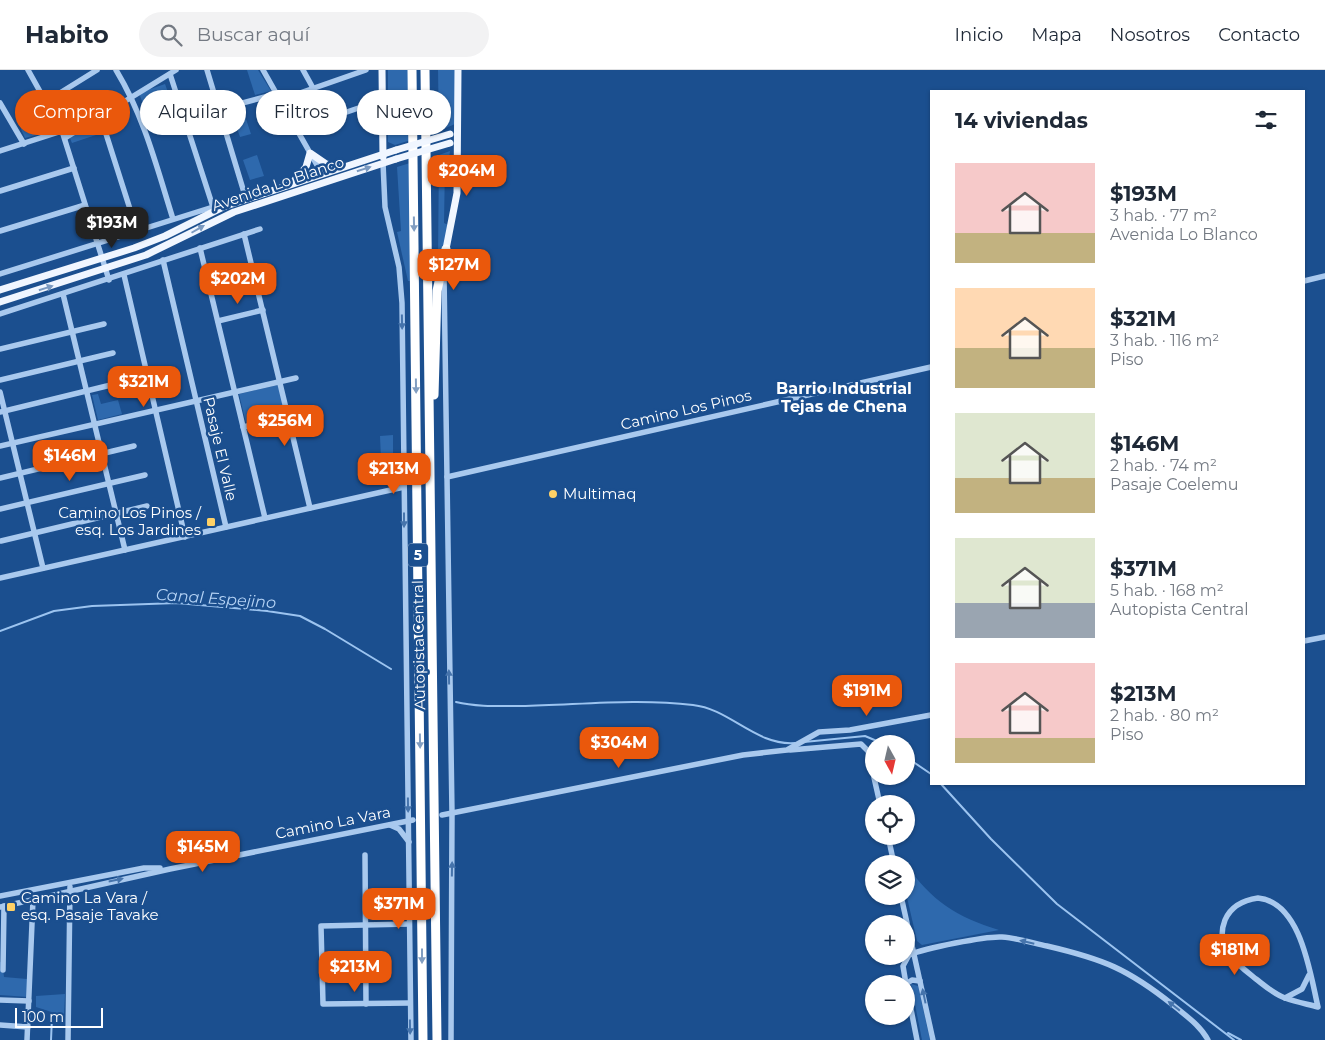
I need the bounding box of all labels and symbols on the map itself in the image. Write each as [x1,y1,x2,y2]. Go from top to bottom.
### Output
street label: Avenida Lo Blanco [209,152,346,215]
pin: $204M [432,154,502,197]
one-way arrow [357,165,372,173]
pin: $193M [77,206,147,249]
one-way arrow [410,216,418,232]
one-way arrow [190,225,205,233]
pin: $127M [419,248,489,291]
pin: $202M [203,262,273,305]
one-way arrow [39,283,54,291]
one-way arrow [399,314,407,330]
pin: $321M [109,366,179,408]
one-way arrow [412,378,420,394]
district label: Barrio Industrial Tejas de Chena [776,379,912,416]
street label: Camino Los Pinos [619,385,753,434]
street label: Pasaje El Valle [199,395,242,503]
pin: $256M [250,404,320,447]
pin: $146M [35,440,105,482]
pin: $213M [359,452,429,495]
place label: Multimaq [563,484,636,503]
marker: Multimaq [547,488,559,500]
place label: Camino Los Pinos / esq. Los Jardines [58,503,202,539]
one-way arrow [400,512,408,528]
marker: Camino Los Pinos / esq. Los Jardines [205,516,217,528]
road number: 5 [408,544,428,566]
street label: Autopista Central [408,580,429,710]
water label: Canal Espejino [155,585,277,612]
one-way arrow [445,669,453,685]
pin: $191M [832,674,902,717]
pin: $304M [584,726,654,769]
one-way arrow [416,733,424,749]
north arrow [865,735,915,785]
one-way arrow [405,797,413,813]
street label: Camino La Vara [274,802,392,843]
pin: $145M [168,830,238,873]
one-way arrow [448,861,456,877]
one-way arrow [108,876,123,884]
place label: Camino La Vara / esq. Pasaje Tavake [21,888,159,924]
pin: $371M [364,888,434,930]
marker: Camino La Vara / esq. Pasaje Tavake [5,901,17,913]
pin: $181M [1200,934,1270,976]
one-way arrow [1020,938,1035,946]
one-way arrow [419,948,427,964]
pin: $213M [320,950,390,993]
one-way arrow [920,989,928,1004]
one-way arrow [1167,1000,1180,1011]
scale bar [15,1005,102,1028]
one-way arrow [407,1019,415,1035]

